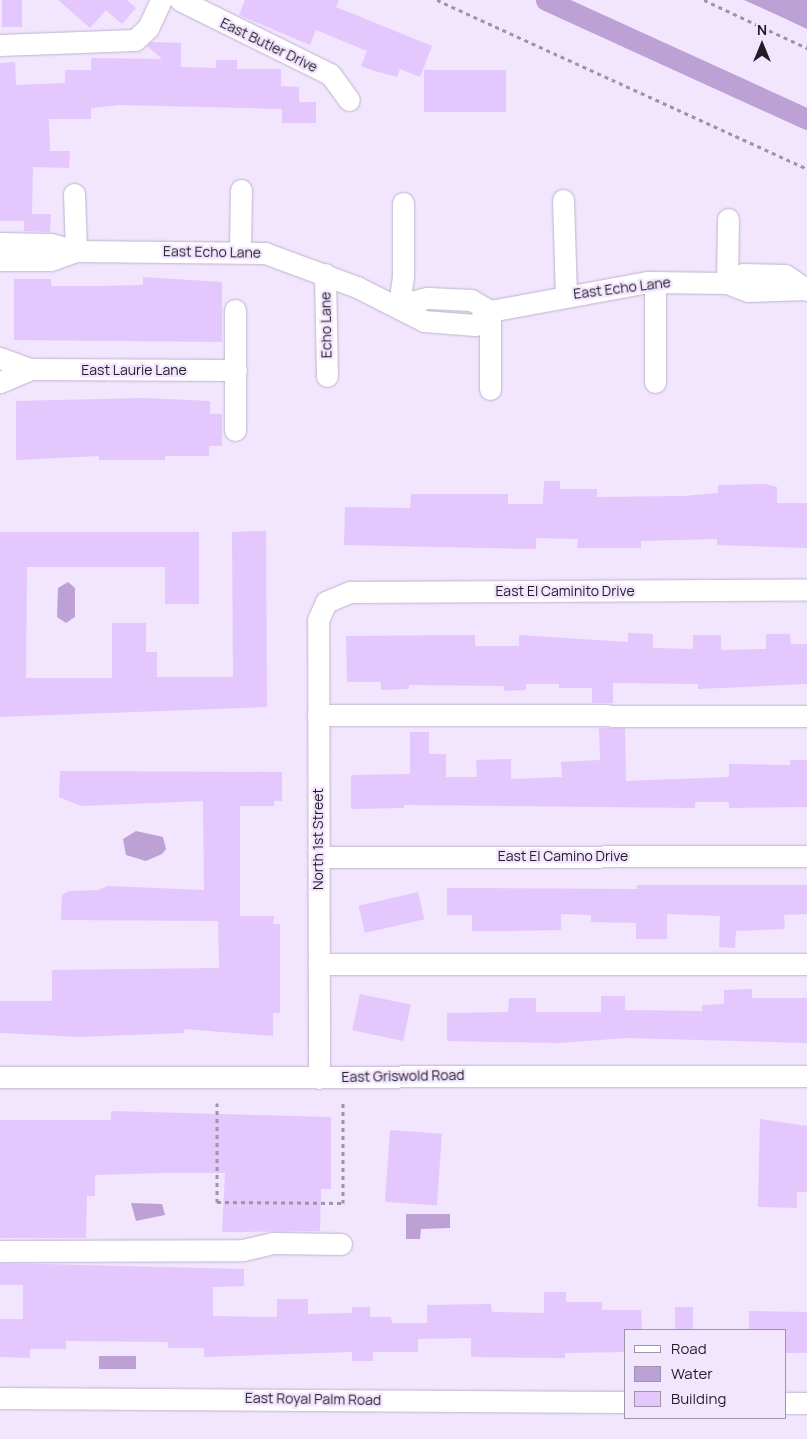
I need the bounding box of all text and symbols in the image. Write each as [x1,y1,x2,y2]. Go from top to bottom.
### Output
street label: East Butler Drive [218,14,320,76]
north arrow [737,20,787,70]
text: N [757,20,767,39]
street label: East Echo Lane [163,243,261,261]
street label: East Echo Lane [572,274,672,302]
street label: Echo Lane [317,292,335,358]
street label: East Laurie Lane [81,362,187,378]
street label: East El Caminito Drive [495,583,635,599]
street label: North 1st Street [310,788,326,890]
street label: East El Camino Drive [498,848,628,864]
street label: East Griswold Road [341,1067,465,1085]
legend [624,1329,787,1419]
text: Road [671,1338,707,1359]
text: Water [671,1363,713,1384]
text: Building [671,1388,726,1409]
street label: East Royal Palm Road [245,1389,381,1409]

